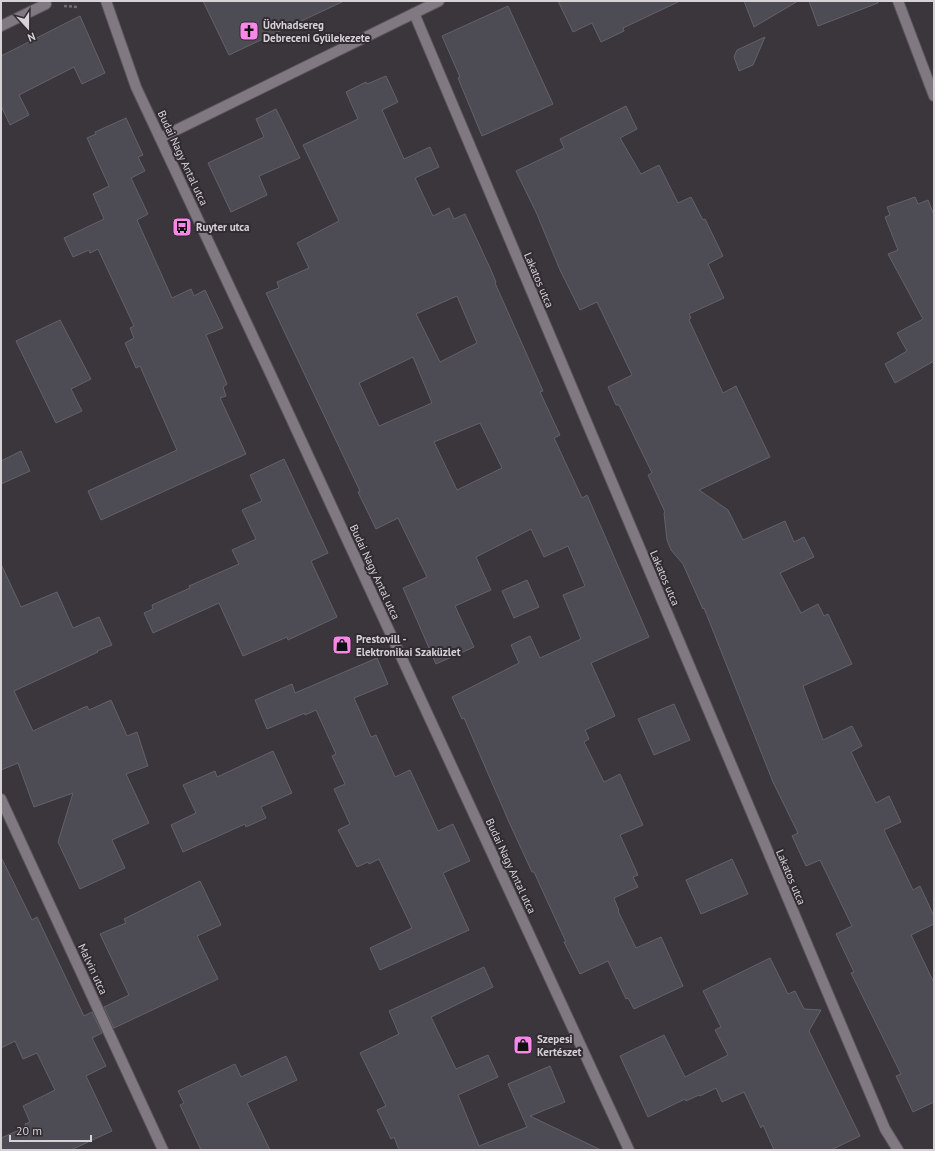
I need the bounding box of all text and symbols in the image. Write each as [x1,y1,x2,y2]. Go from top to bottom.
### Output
north arrow [8,8,48,48]
place label: Üdvhadsereg Debreceni Gyülekezete [263,18,371,45]
church icon: Üdvhadsereg Debreceni Gyülekezete [238,20,260,42]
text: N [26,30,37,45]
street label: Budai Nagy Antal utca [155,108,211,208]
bus stop icon: Ruyter utca [171,216,193,238]
place label: Ruyter utca [196,220,250,234]
street label: Lakatos utca [521,250,557,310]
street label: Budai Nagy Antal utca [347,522,403,622]
street label: Lakatos utca [647,548,683,608]
place label: Prestovill - Elektronikai Szaküzlet [356,632,461,659]
shop icon: Prestovill - Elektronikai Szaküzlet [331,634,353,656]
street label: Budai Nagy Antal utca [483,816,539,916]
street label: Lakatos utca [773,847,809,907]
street label: Malvin utca [75,941,111,997]
place label: Szepesi Kertészet [537,1032,582,1059]
shop icon: Szepesi Kertészet [512,1034,534,1056]
scale bar [10,1117,91,1143]
text: 20 m [16,1123,42,1138]

